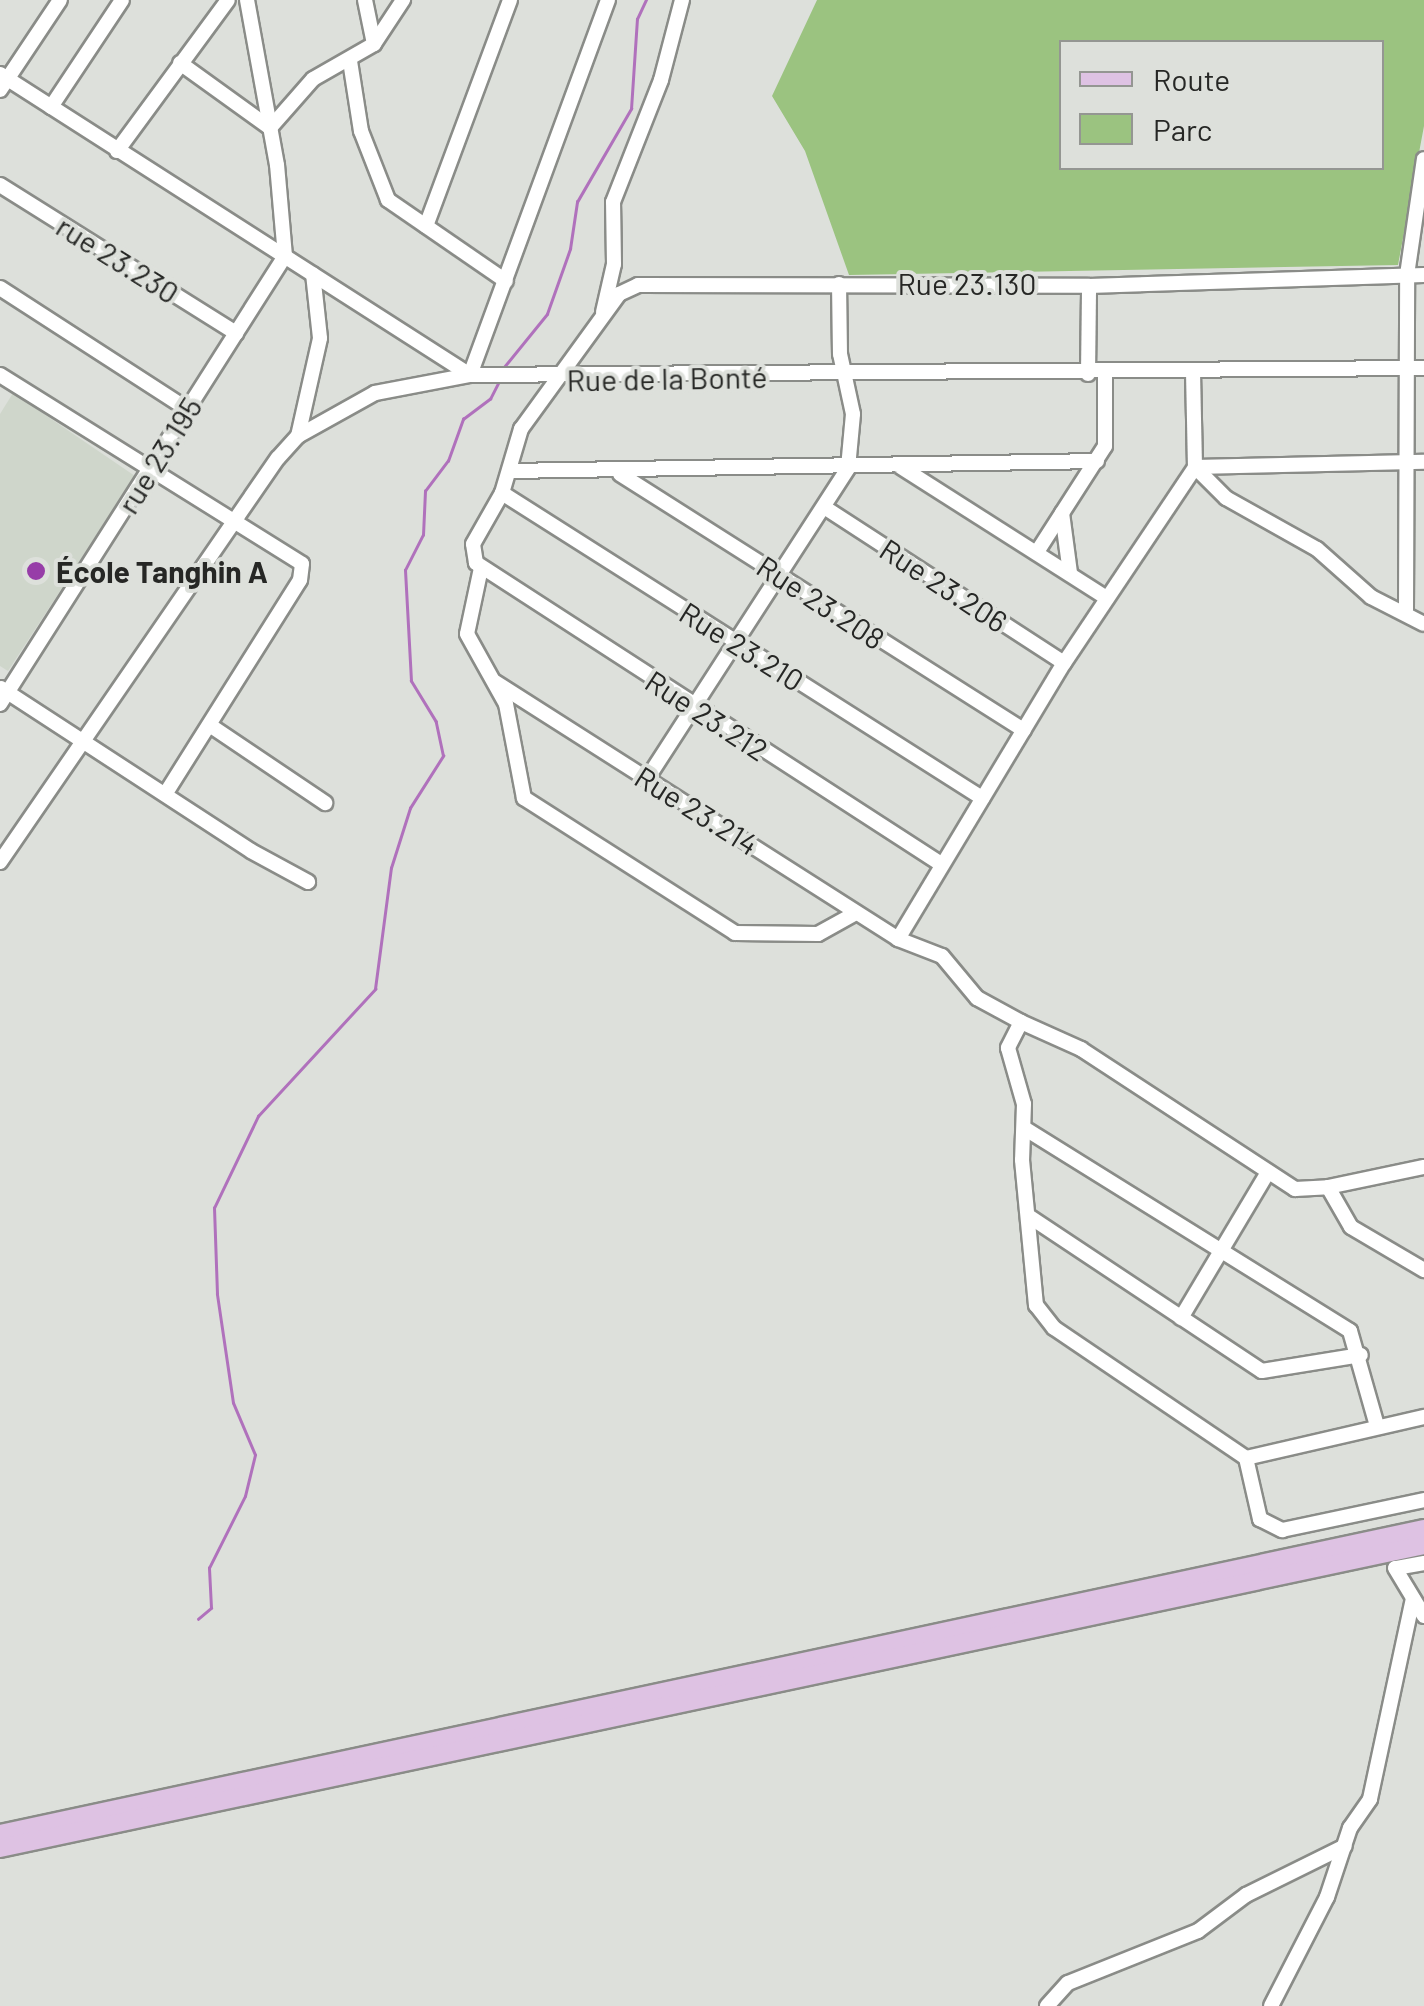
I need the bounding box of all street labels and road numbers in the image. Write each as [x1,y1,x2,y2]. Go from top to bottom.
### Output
street label: rue 23.230 [50,207,186,311]
street label: Rue 23.130 [897,265,1037,301]
street label: Rue de la Bonté [566,358,768,398]
street label: rue 23.195 [109,390,209,520]
street label: Rue 23.206 [874,531,1014,639]
street label: Rue 23.208 [750,547,892,657]
street label: Rue 23.210 [673,594,811,698]
street label: Rue 23.212 [639,662,775,768]
street label: Rue 23.214 [629,758,765,862]

